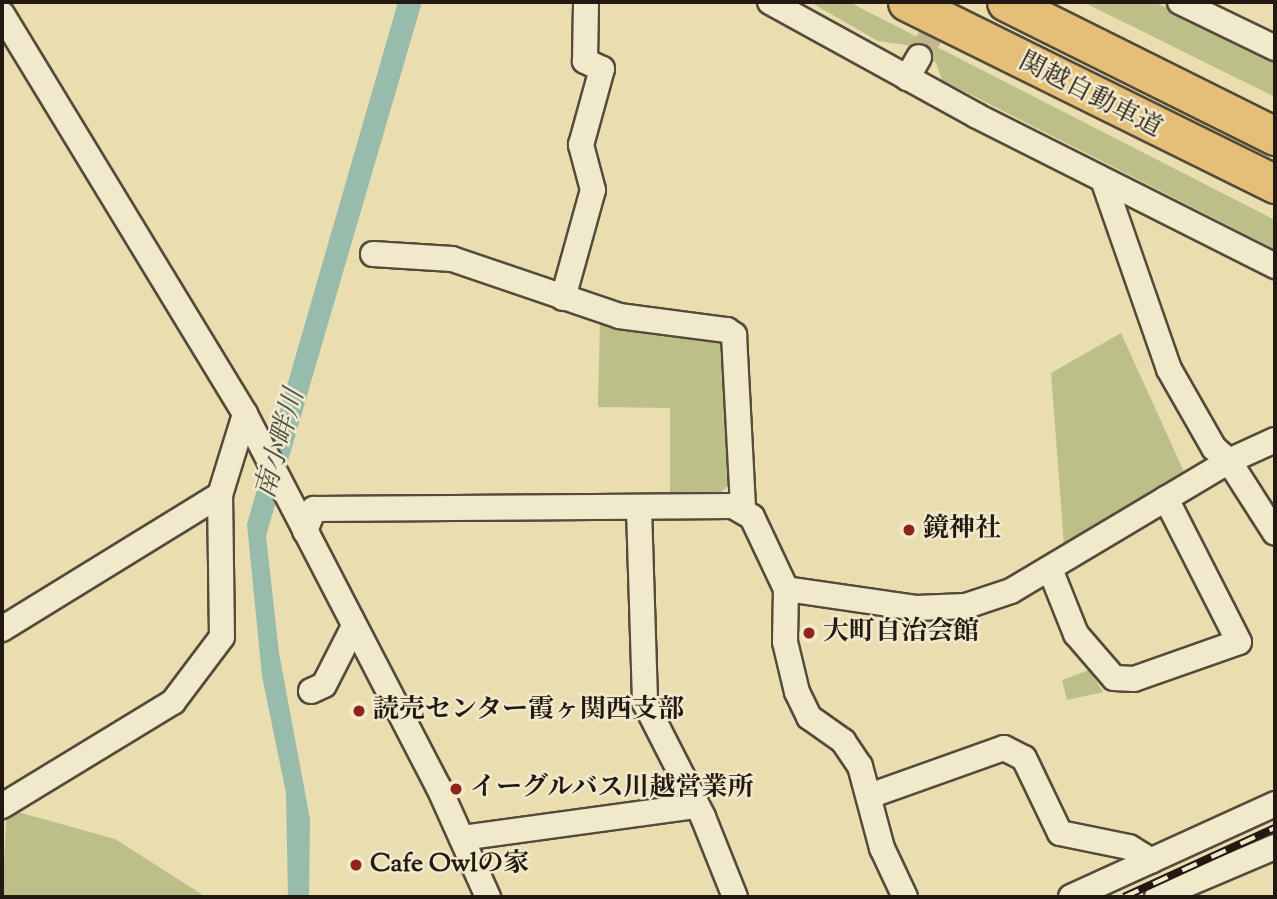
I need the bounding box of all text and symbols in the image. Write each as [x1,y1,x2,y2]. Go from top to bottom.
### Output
street label: 関越自動車道 [1013,47,1167,145]
water label: 南小畔川 [249,386,313,502]
place label: 鏡神社 [923,514,1001,546]
marker: 鏡神社 [901,522,917,538]
place label: 大町自治会館 [823,617,979,649]
marker: 大町自治会館 [801,625,817,641]
place label: 読売センター霞ヶ関西支部 [373,695,685,727]
marker: 読売センター霞ヶ関西支部 [351,703,367,719]
place label: イーグルバス川越営業所 [470,773,756,805]
marker: イーグルバス川越営業所 [448,781,464,797]
place label: Cafe Owlの家 [370,849,529,881]
marker: Cafe Owlの家 [348,857,364,873]

